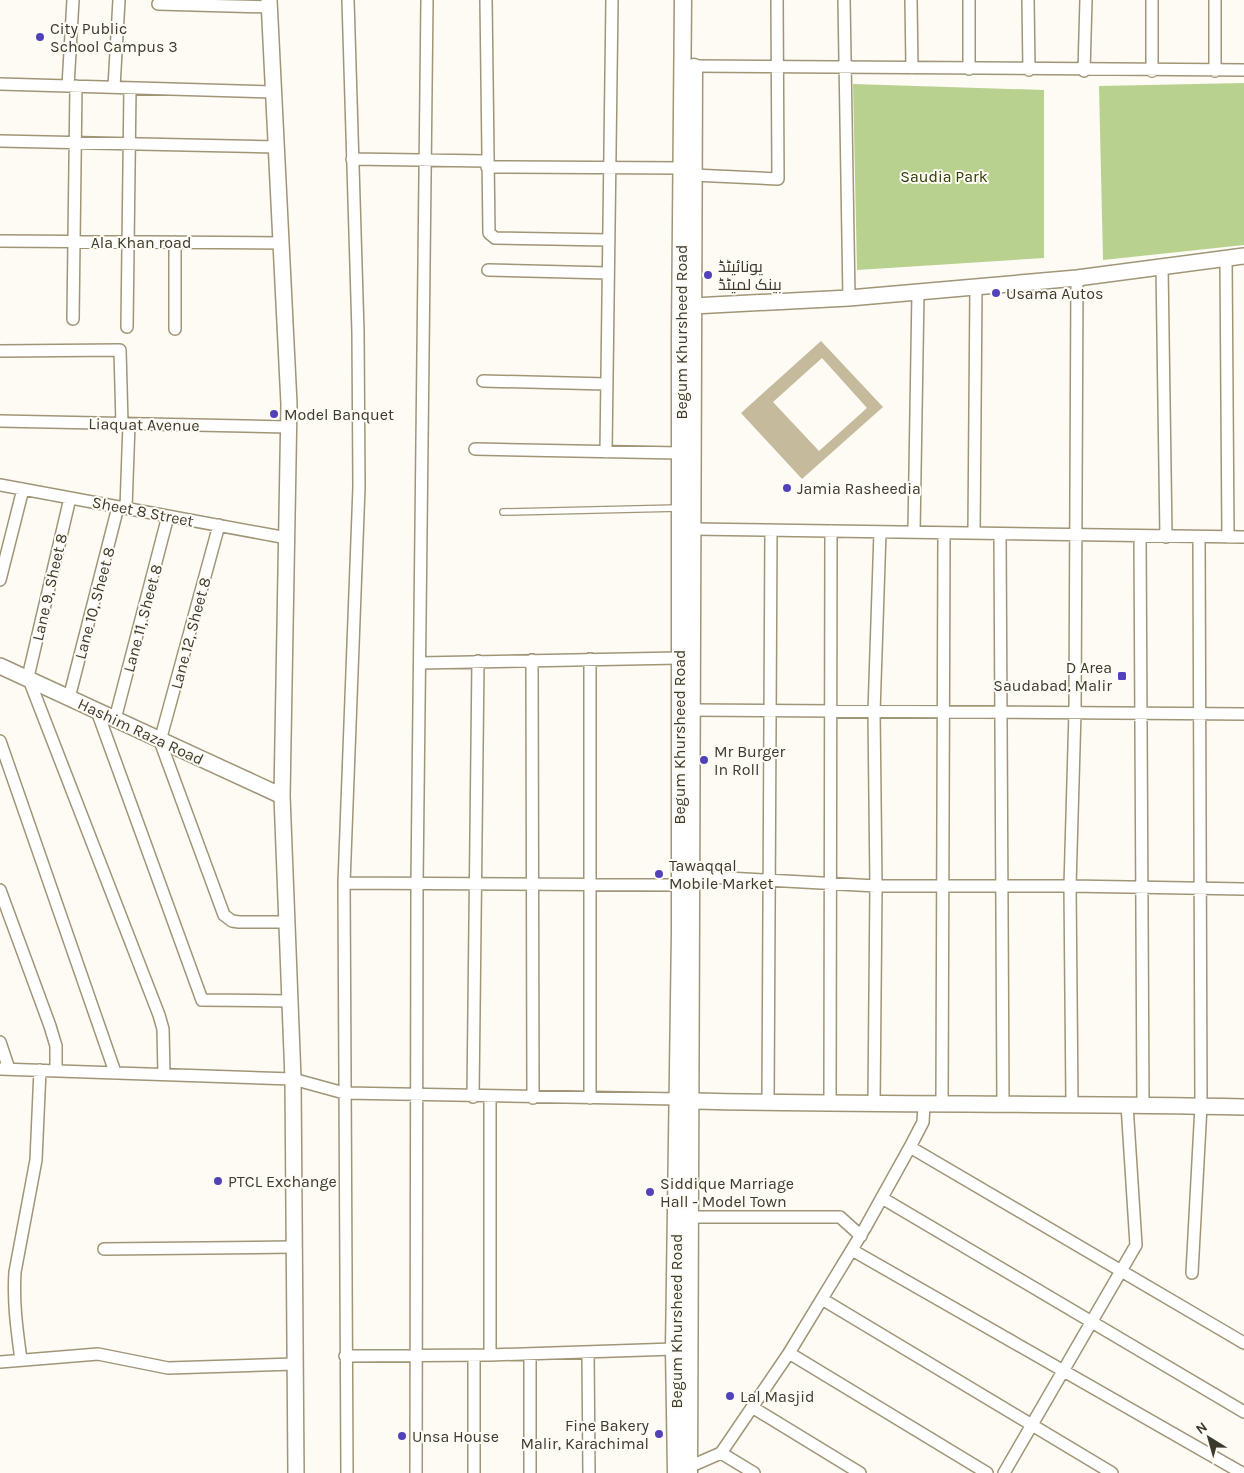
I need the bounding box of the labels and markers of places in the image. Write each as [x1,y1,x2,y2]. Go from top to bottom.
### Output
place label: City Public School Campus 3 [50,19,178,56]
marker: City Public School Campus 3 [34,31,46,43]
place label: یونائیٹڈ بینک لمیٹڈ [718,257,782,294]
marker: یونائیٹڈ بینک لمیٹڈ [702,269,714,281]
place label: Usama Autos [1006,284,1103,303]
marker: Usama Autos [990,287,1002,299]
place label: Model Banquet [284,405,394,424]
marker: Model Banquet [268,408,280,420]
place label: Jamia Rasheedia [797,479,921,498]
marker: Jamia Rasheedia [781,482,793,494]
place label: D Area Saudabad, Malir [993,658,1112,695]
marker: D Area Saudabad, Malir [1116,670,1128,682]
place label: Mr Burger In Roll [714,742,786,779]
marker: Mr Burger In Roll [698,754,710,766]
place label: Tawaqqal Mobile Market [669,856,773,893]
marker: Tawaqqal Mobile Market [653,868,665,880]
place label: PTCL Exchange [228,1172,337,1191]
place label: Siddique Marriage Hall - Model Town [660,1174,794,1211]
marker: PTCL Exchange [212,1175,224,1187]
marker: Siddique Marriage Hall - Model Town [644,1186,656,1198]
place label: Lal Masjid [740,1387,815,1406]
marker: Lal Masjid [724,1390,736,1402]
place label: Fine Bakery Malir, Karachimal [520,1416,650,1453]
place label: Unsa House [412,1427,499,1446]
marker: Fine Bakery Malir, Karachimal [653,1428,665,1440]
marker: Unsa House [396,1430,408,1442]

